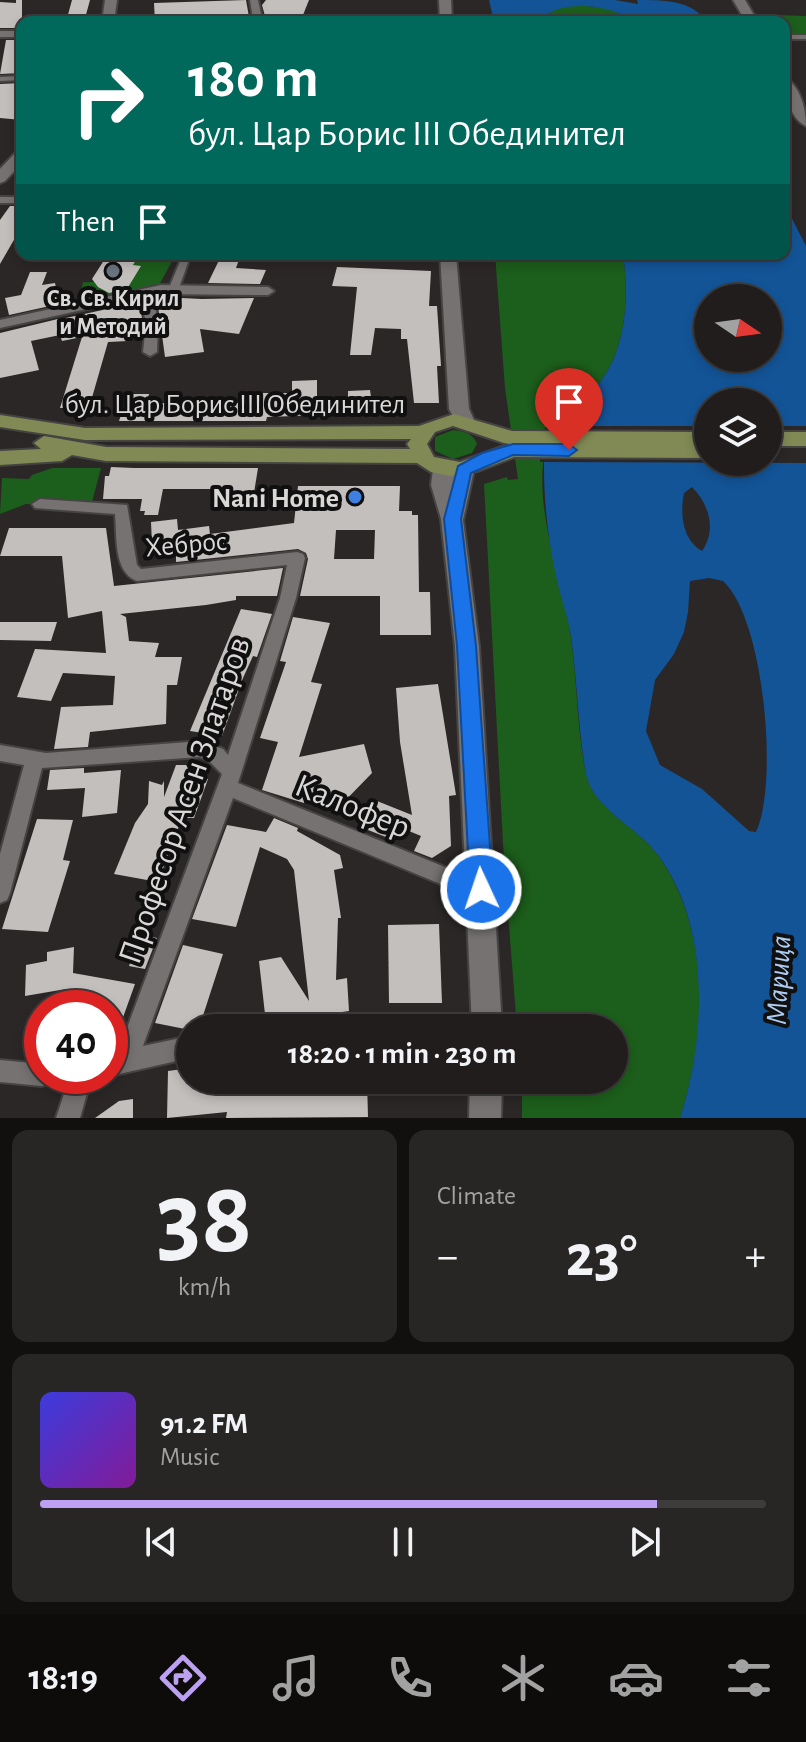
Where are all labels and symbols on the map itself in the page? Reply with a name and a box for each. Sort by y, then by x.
marker: Св. Св. Кирил и Методий [104,262,122,280]
north arrow [694,284,782,372]
place label: Св. Св. Кирил и Методий [47,287,179,339]
pin [535,368,603,450]
street label: бул. Цар Борис III Обединител [65,391,405,419]
place label: Nani Home [212,485,339,513]
marker: Nani Home [346,488,364,506]
street label: Хеброс [144,527,228,563]
street label: Професор Асен Златаров [113,633,257,969]
street label: Калофер [290,768,415,845]
position arrow [439,847,523,931]
water label: Марица [762,935,796,1026]
speed limit sign: 40 [24,990,128,1094]

